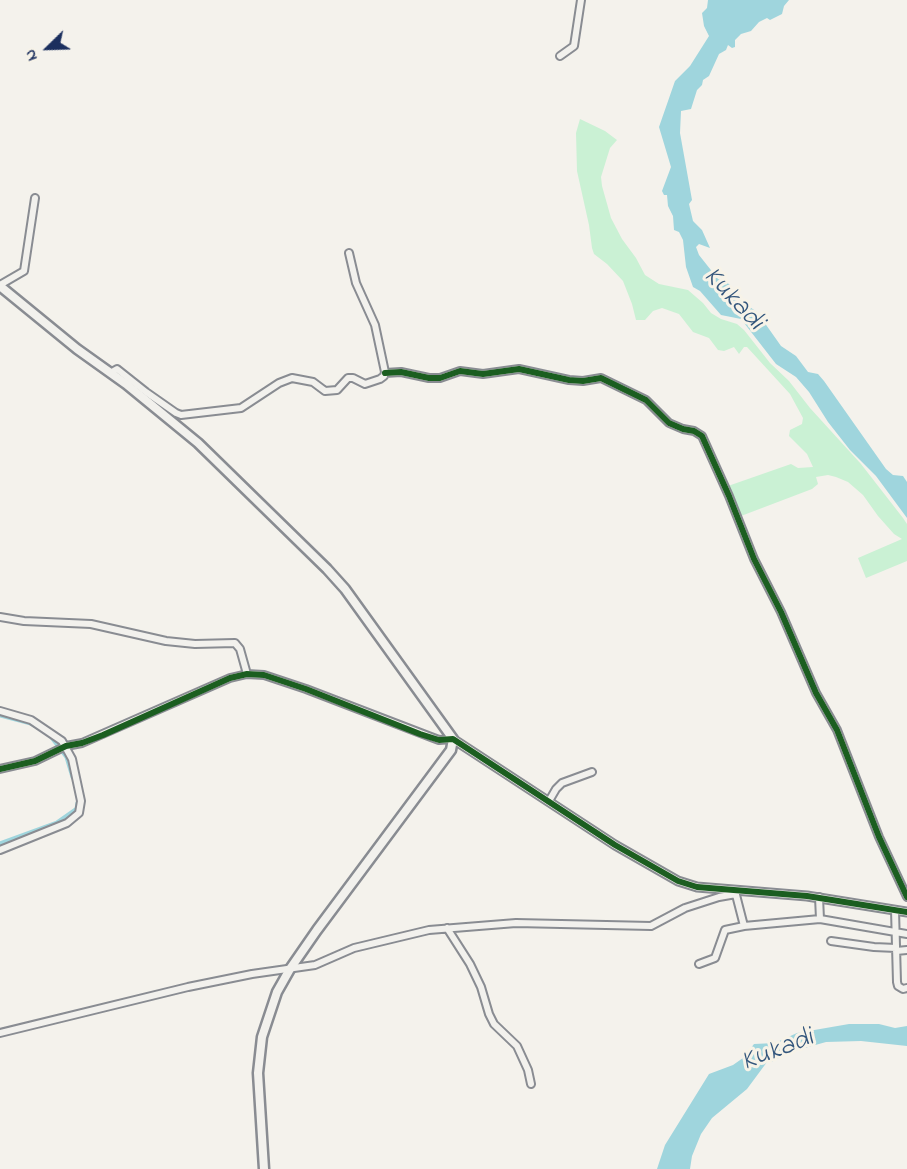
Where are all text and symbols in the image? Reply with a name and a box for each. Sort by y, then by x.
north arrow [18,18,78,78]
text: N [18,45,45,65]
water label: Kukadi [695,262,769,338]
water label: Kukadi [737,1023,819,1081]

